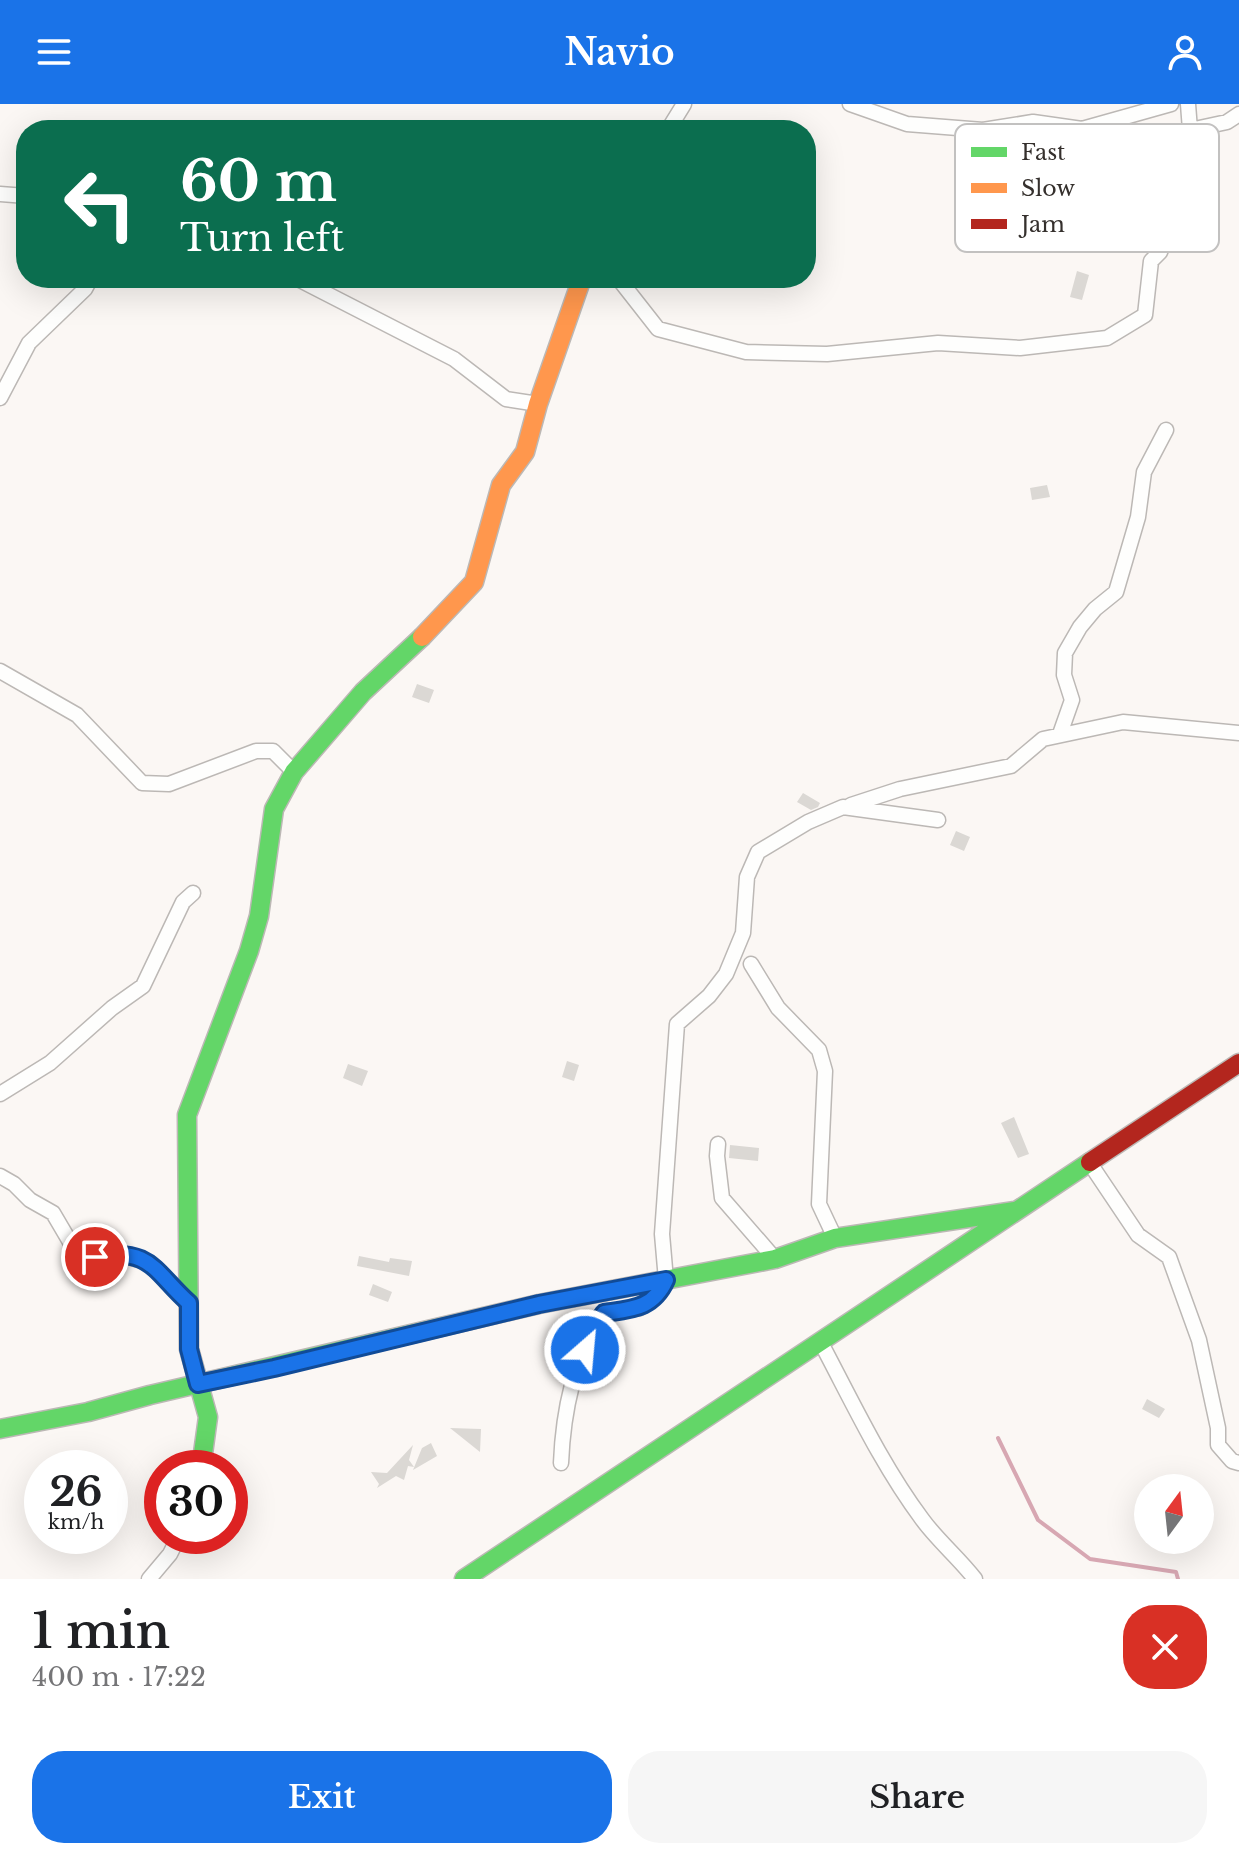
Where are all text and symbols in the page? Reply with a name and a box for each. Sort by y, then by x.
icon: menu [32,30,76,74]
text: Navio [564,30,675,75]
icon: person [1163,30,1207,74]
legend [955,124,1219,252]
text: Fast [1021,139,1066,166]
text: 60 m [180,147,337,216]
icon: left [48,152,152,256]
text: Slow [1021,175,1075,202]
text: Jam [1018,211,1065,238]
text: Turn left [180,216,344,261]
pin [61,1223,129,1291]
icon: arrive [73,1235,117,1279]
position arrow [543,1308,627,1392]
speed limit sign: 30 [144,1450,248,1554]
text: 26 [50,1467,103,1517]
north arrow [1134,1474,1214,1554]
map controls [1134,1474,1214,1554]
text: km/h [48,1510,104,1534]
text: 1 min [32,1601,170,1661]
button: close [1123,1605,1207,1689]
text: 400 m · 17:22 [32,1661,206,1693]
button: Exit [32,1751,612,1843]
button: Share [628,1751,1207,1843]

